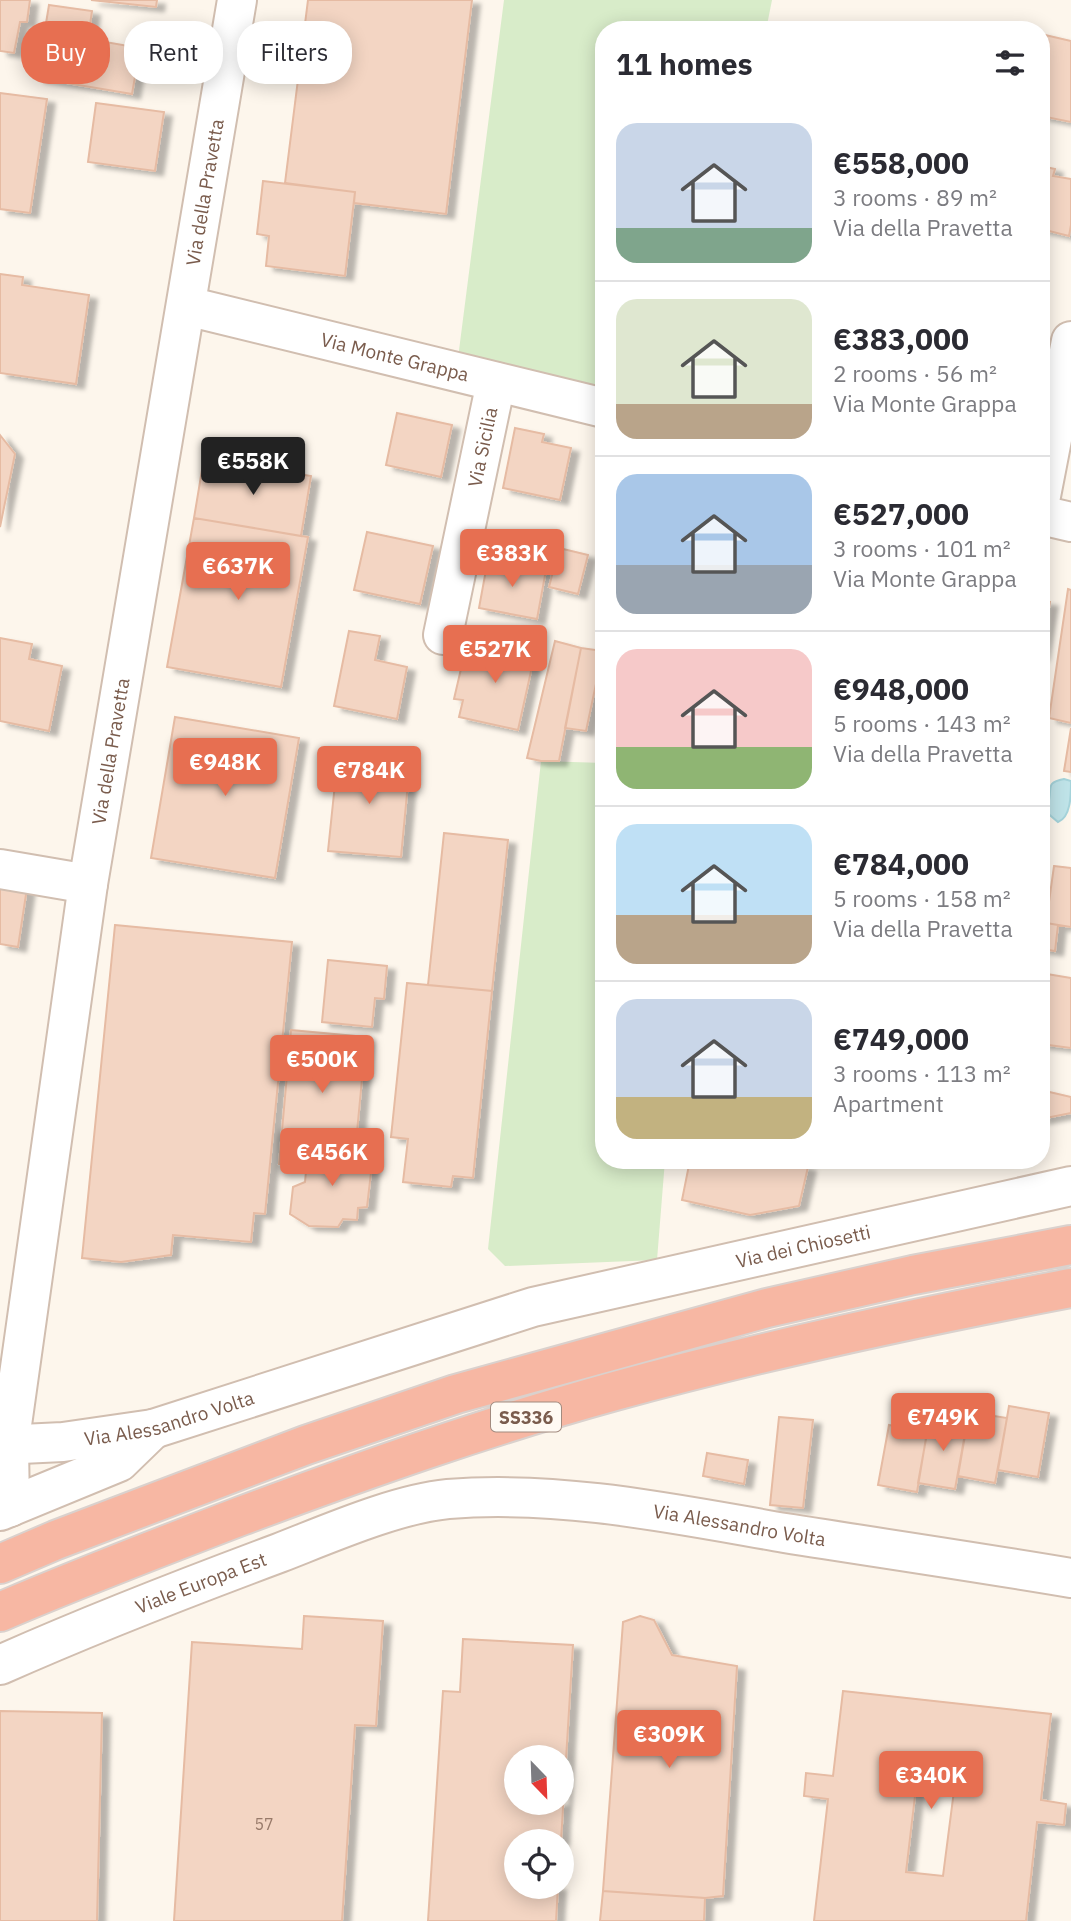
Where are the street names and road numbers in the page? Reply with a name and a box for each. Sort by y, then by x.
street label: Via della Pravetta [180,117,229,268]
street label: Via Monte Grappa [318,327,471,387]
street label: Via Sicilia [462,405,502,489]
street label: Via della Pravetta [86,676,135,827]
street label: Via dei Chiosetti [734,1219,873,1273]
street label: Via Alessandro Volta [83,1385,257,1451]
road number: SS336 [491,1402,561,1432]
street label: Via Alessandro Volta [651,1499,827,1551]
street label: Viale Europa Est [132,1547,270,1619]

